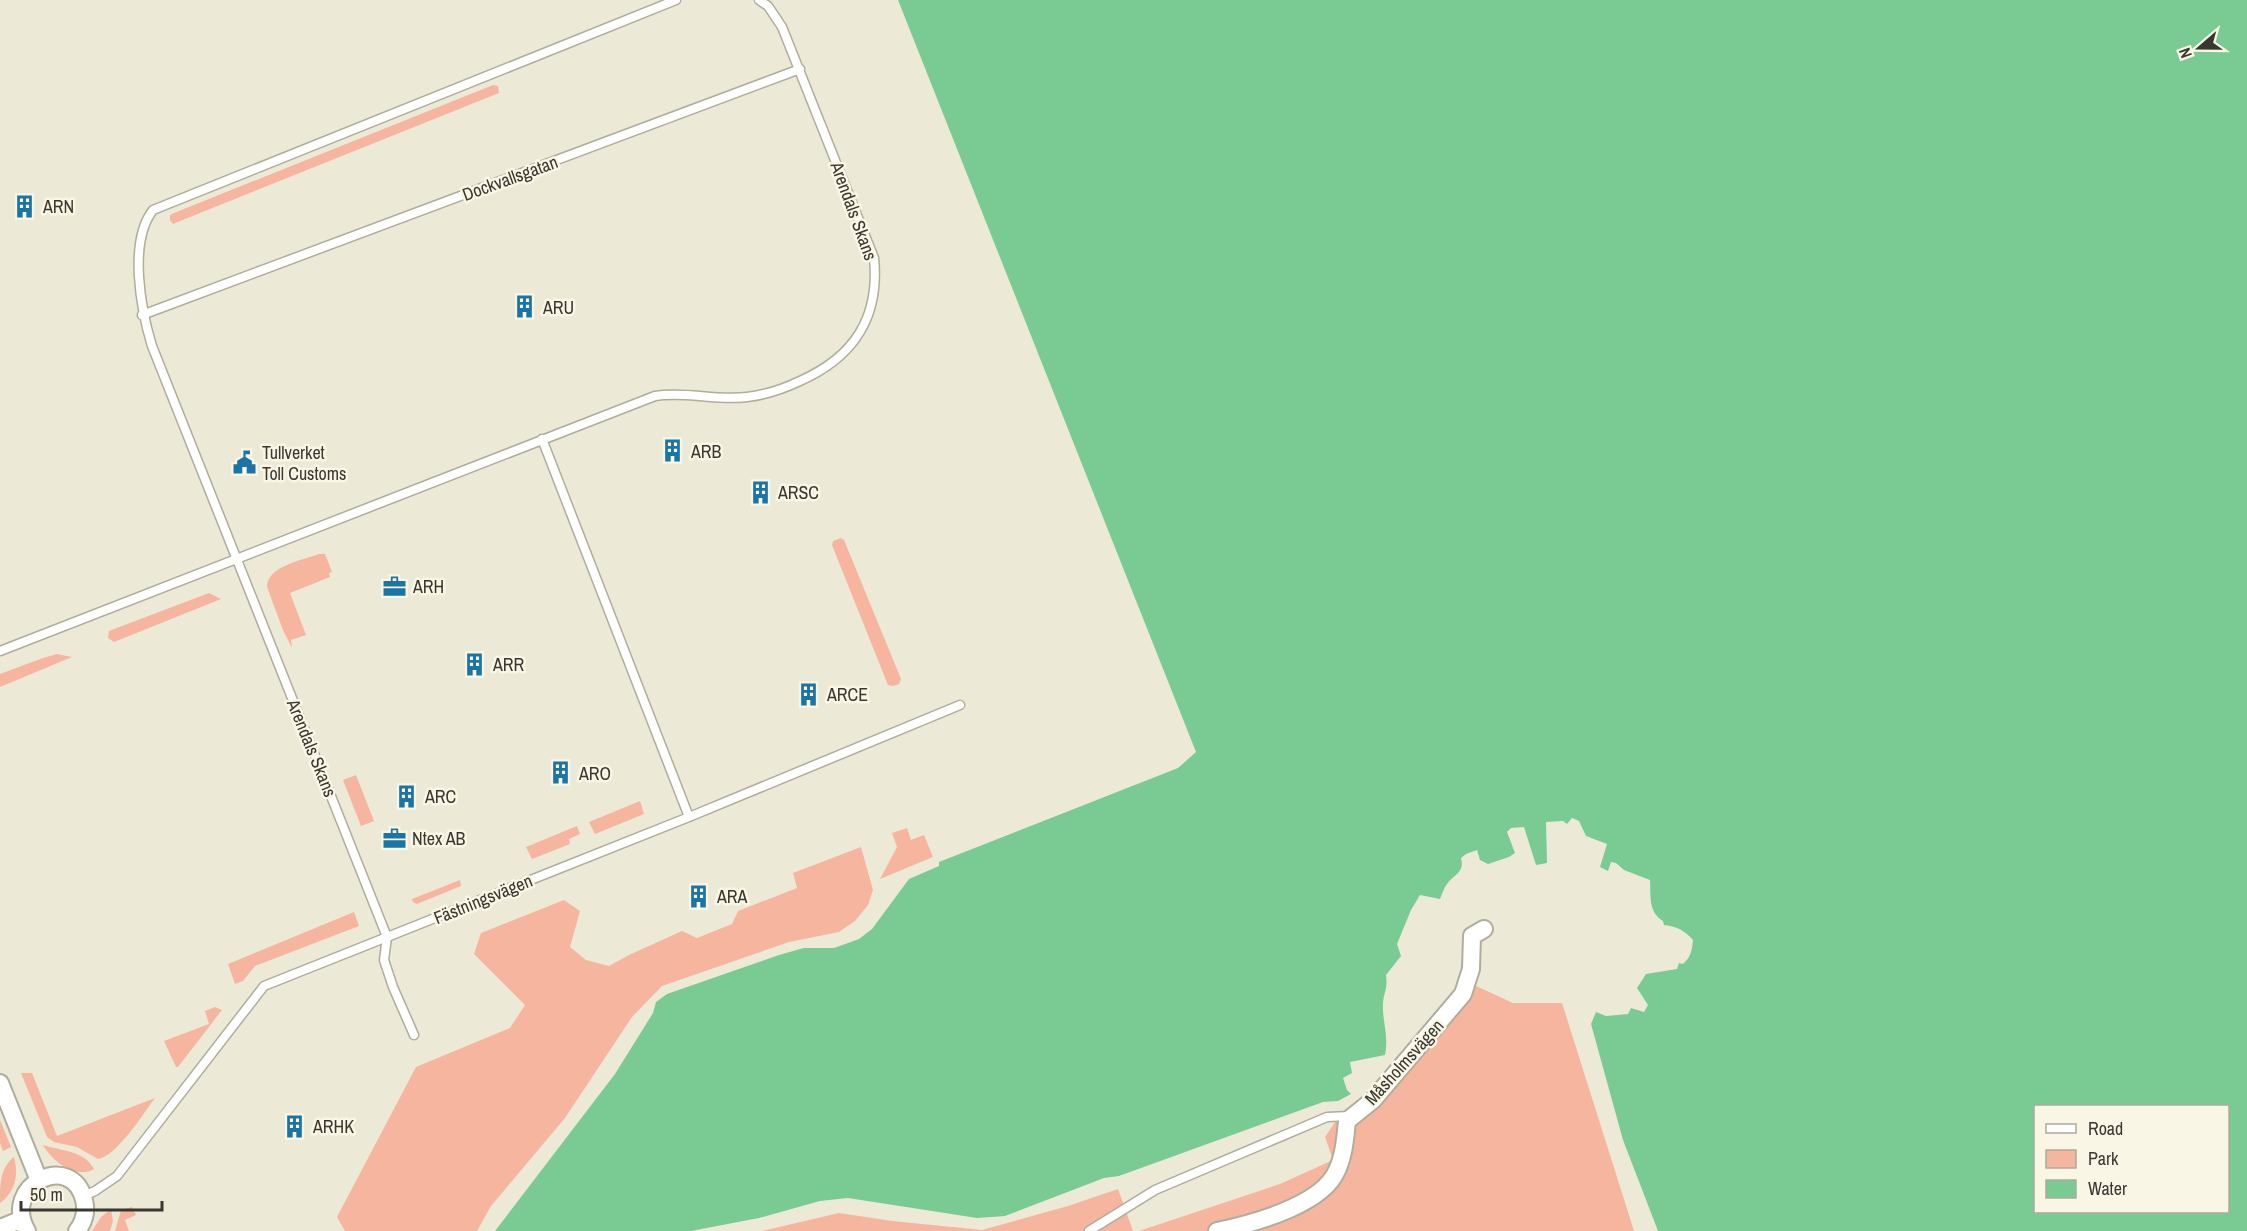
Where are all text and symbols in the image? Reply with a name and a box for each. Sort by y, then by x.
north arrow [2169,18,2229,78]
text: N [2173,45,2197,61]
street label: Dockvallsgatan [459,149,561,207]
street label: Arendals Skans [824,157,883,264]
building icon: ARN [12,193,38,219]
place label: ARN [42,194,74,219]
building icon: ARU [512,294,538,320]
place label: ARU [542,295,574,320]
building icon: ARB [660,438,686,464]
place label: ARB [690,439,722,464]
place label: Tullverket Toll Customs [262,440,346,486]
public building icon: Tullverket Toll Customs [231,449,257,475]
building icon: ARSC [747,479,773,505]
place label: ARSC [777,480,819,505]
office icon: ARH [382,573,408,599]
place label: ARH [412,574,444,599]
building icon: ARR [462,651,488,677]
place label: ARR [492,652,525,677]
building icon: ARCE [796,681,822,707]
place label: ARCE [826,682,868,707]
street label: Arendals Skans [281,694,343,801]
building icon: ARO [548,760,574,786]
place label: ARO [578,761,611,786]
building icon: ARC [394,783,420,809]
place label: ARC [424,784,456,809]
office icon: Ntex AB [381,825,407,851]
place label: Ntex AB [412,826,465,851]
street label: Fästningsvägen [430,868,536,930]
building icon: ARA [686,883,712,909]
place label: ARA [716,884,748,909]
street label: Måsholmsvägen [1359,1014,1449,1110]
legend [2034,1105,2229,1213]
building icon: ARHK [282,1113,308,1139]
place label: ARHK [312,1114,354,1139]
text: Road [2088,1116,2123,1141]
text: Park [2088,1146,2119,1171]
scale bar [21,1174,162,1212]
text: Water [2088,1176,2127,1201]
text: 50 m [30,1182,63,1207]

